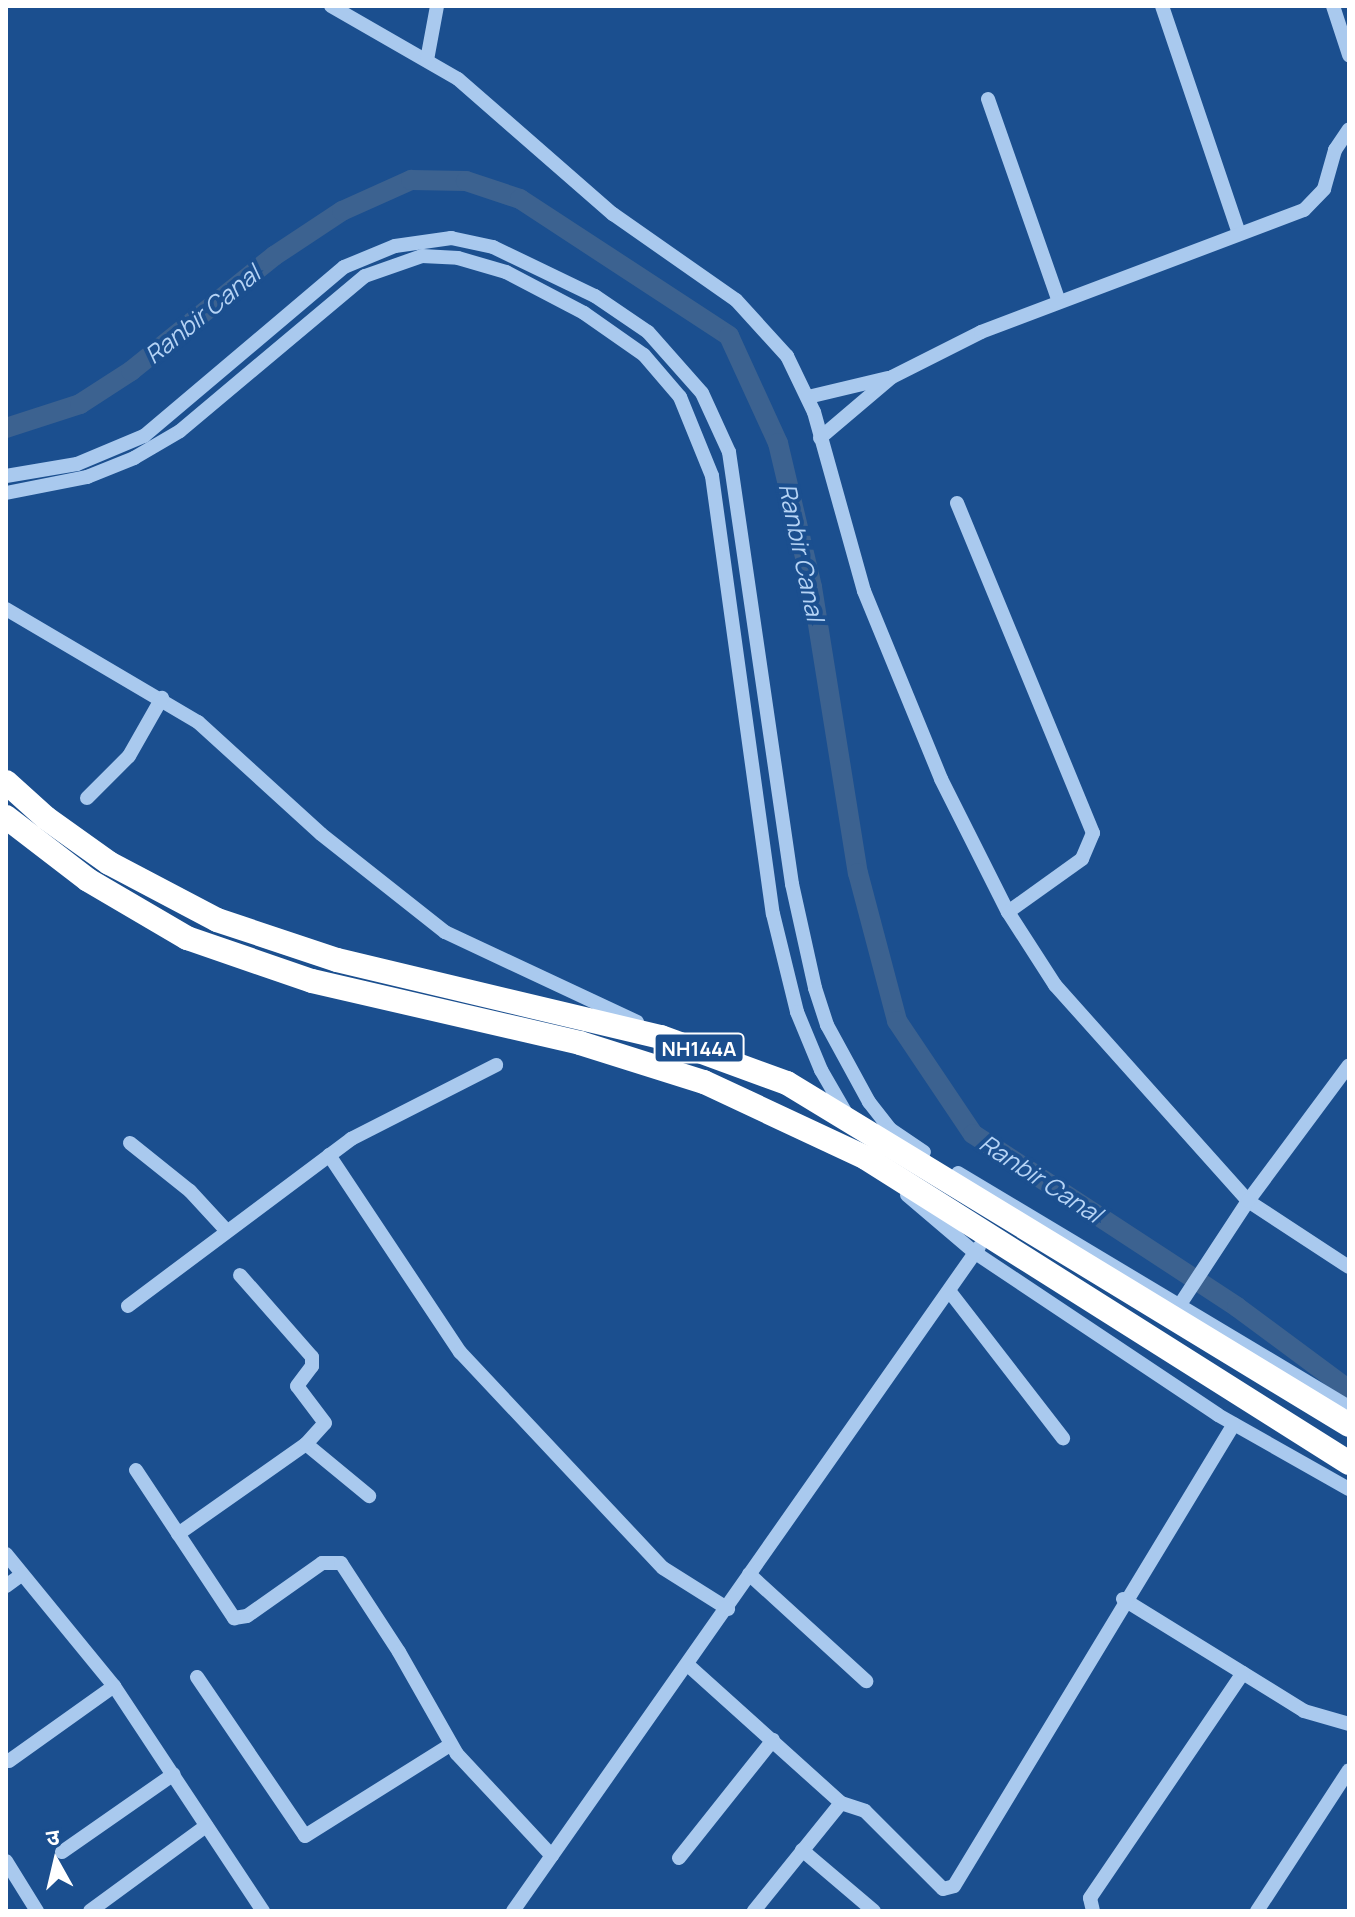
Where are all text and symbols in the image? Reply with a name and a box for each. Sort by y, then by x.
water label: Ranbir Canal [139,259,265,369]
water label: Ranbir Canal [773,481,831,623]
road number: NH144A [653,1032,745,1064]
water label: Ranbir Canal [975,1128,1107,1228]
north arrow [16,1821,96,1901]
text: उ [44,1821,61,1853]

